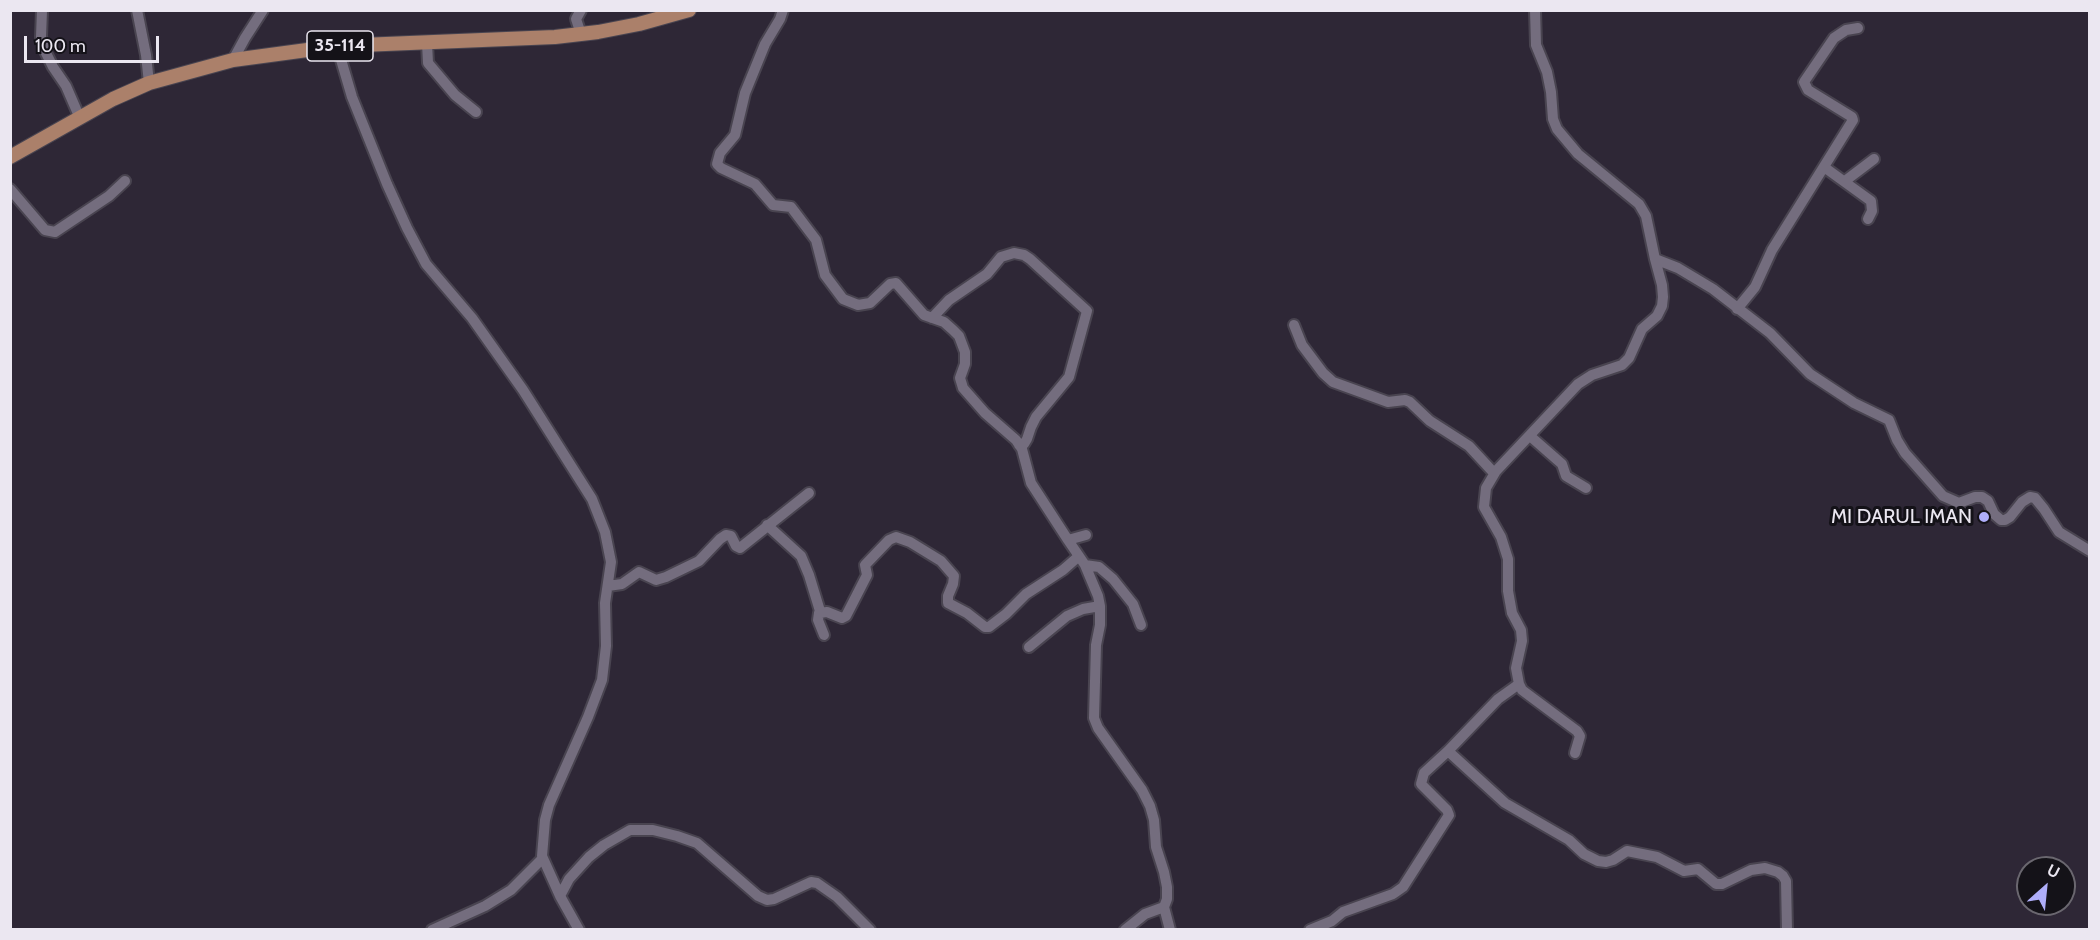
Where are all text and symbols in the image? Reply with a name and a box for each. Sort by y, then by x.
scale bar [27,24,162,62]
road number: 35-114 [307,31,373,61]
text: 100 m [35,35,86,57]
place label: MI DARUL IMAN [1831,505,1972,529]
marker: MI DARUL IMAN [1977,510,1991,524]
north arrow [2016,856,2076,916]
text: U [2044,860,2063,882]

